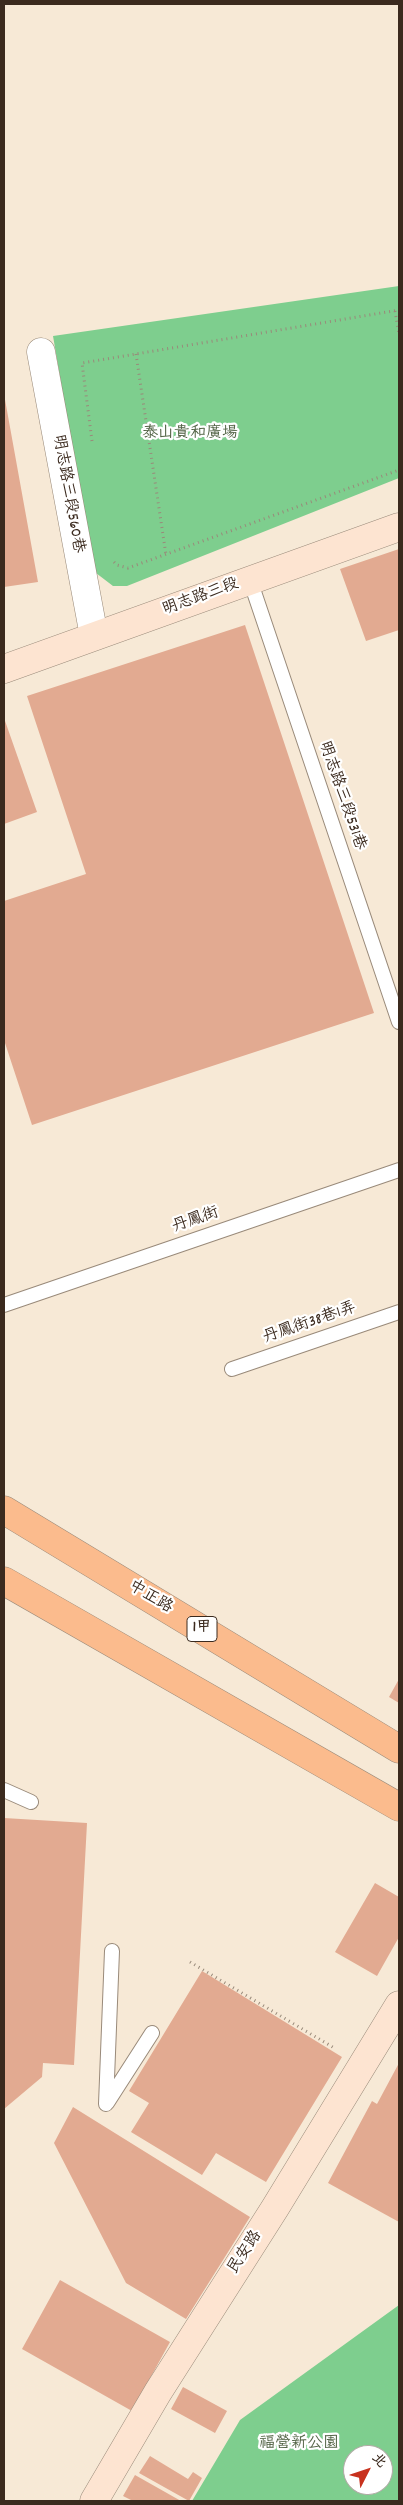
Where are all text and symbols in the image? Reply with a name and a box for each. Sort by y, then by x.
park label: 泰山貴和廣場 [142,425,238,445]
street label: 明志路三段560巷 [47,433,87,555]
street label: 明志路三段 [160,575,242,621]
street label: 明志路三段531巷 [313,739,369,853]
street label: 丹鳳街 [170,1204,222,1238]
street label: 丹鳳街38巷1弄 [261,1299,359,1349]
street label: 中正路 [124,1577,176,1619]
road number: 1甲 [187,1616,217,1642]
street label: 民安路 [225,2228,267,2278]
park label: 福營新公園 [259,2435,339,2455]
north arrow [343,2445,393,2495]
text: 北 [366,2449,391,2473]

